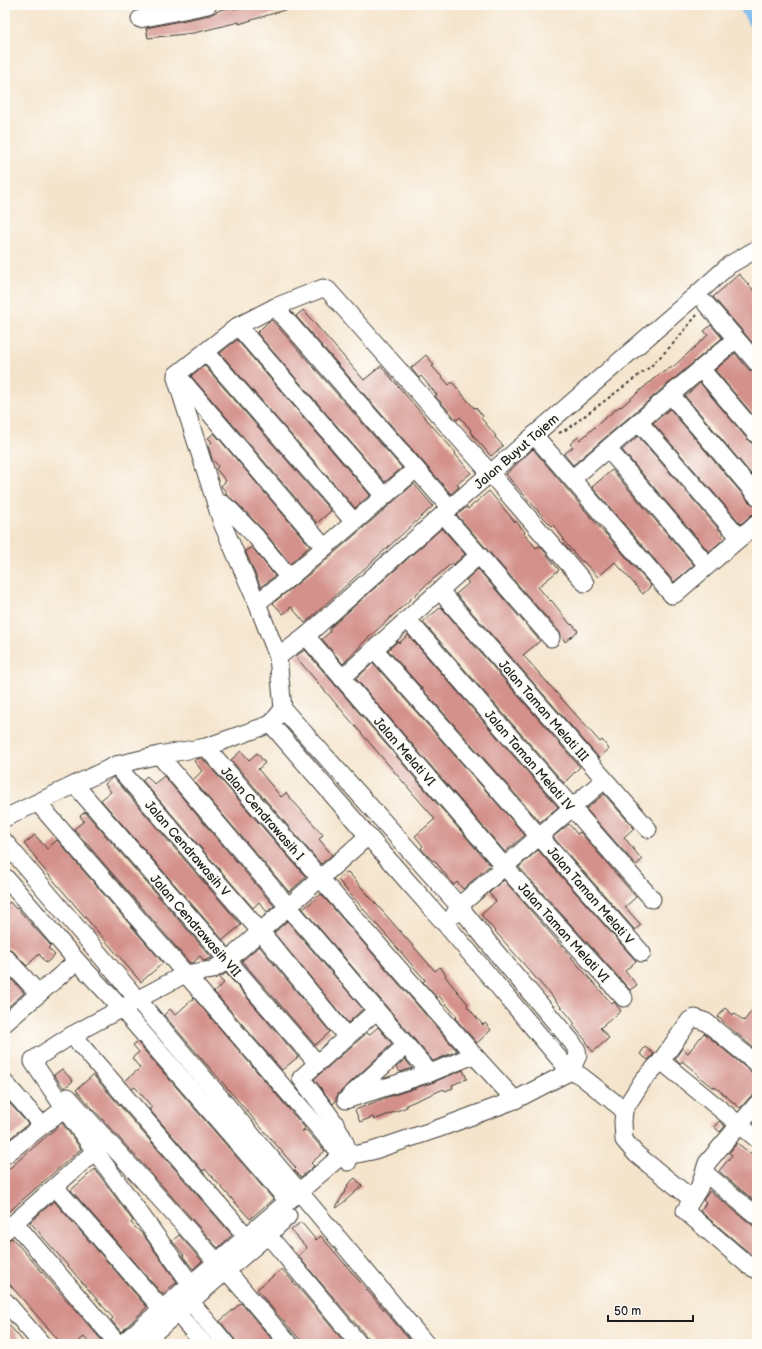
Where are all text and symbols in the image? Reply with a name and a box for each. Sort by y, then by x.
street label: Jalan Buyut Tajem [471,411,562,493]
street label: Jalan Taman Melati III [495,657,592,765]
street label: Jalan Taman Melati IV [481,707,578,815]
street label: Jalan Melati VI [370,714,439,789]
street label: Jalan Cendrawasih I [217,764,307,864]
street label: Jalan Cendrawasih V [141,797,233,900]
street label: Jalan Taman Melati V [543,843,637,948]
street label: Jalan Cendrawasih VII [146,871,244,980]
street label: Jalan Taman Melati VI [514,880,612,986]
scale bar [608,1297,693,1323]
text: 50 m [614,1304,641,1319]

